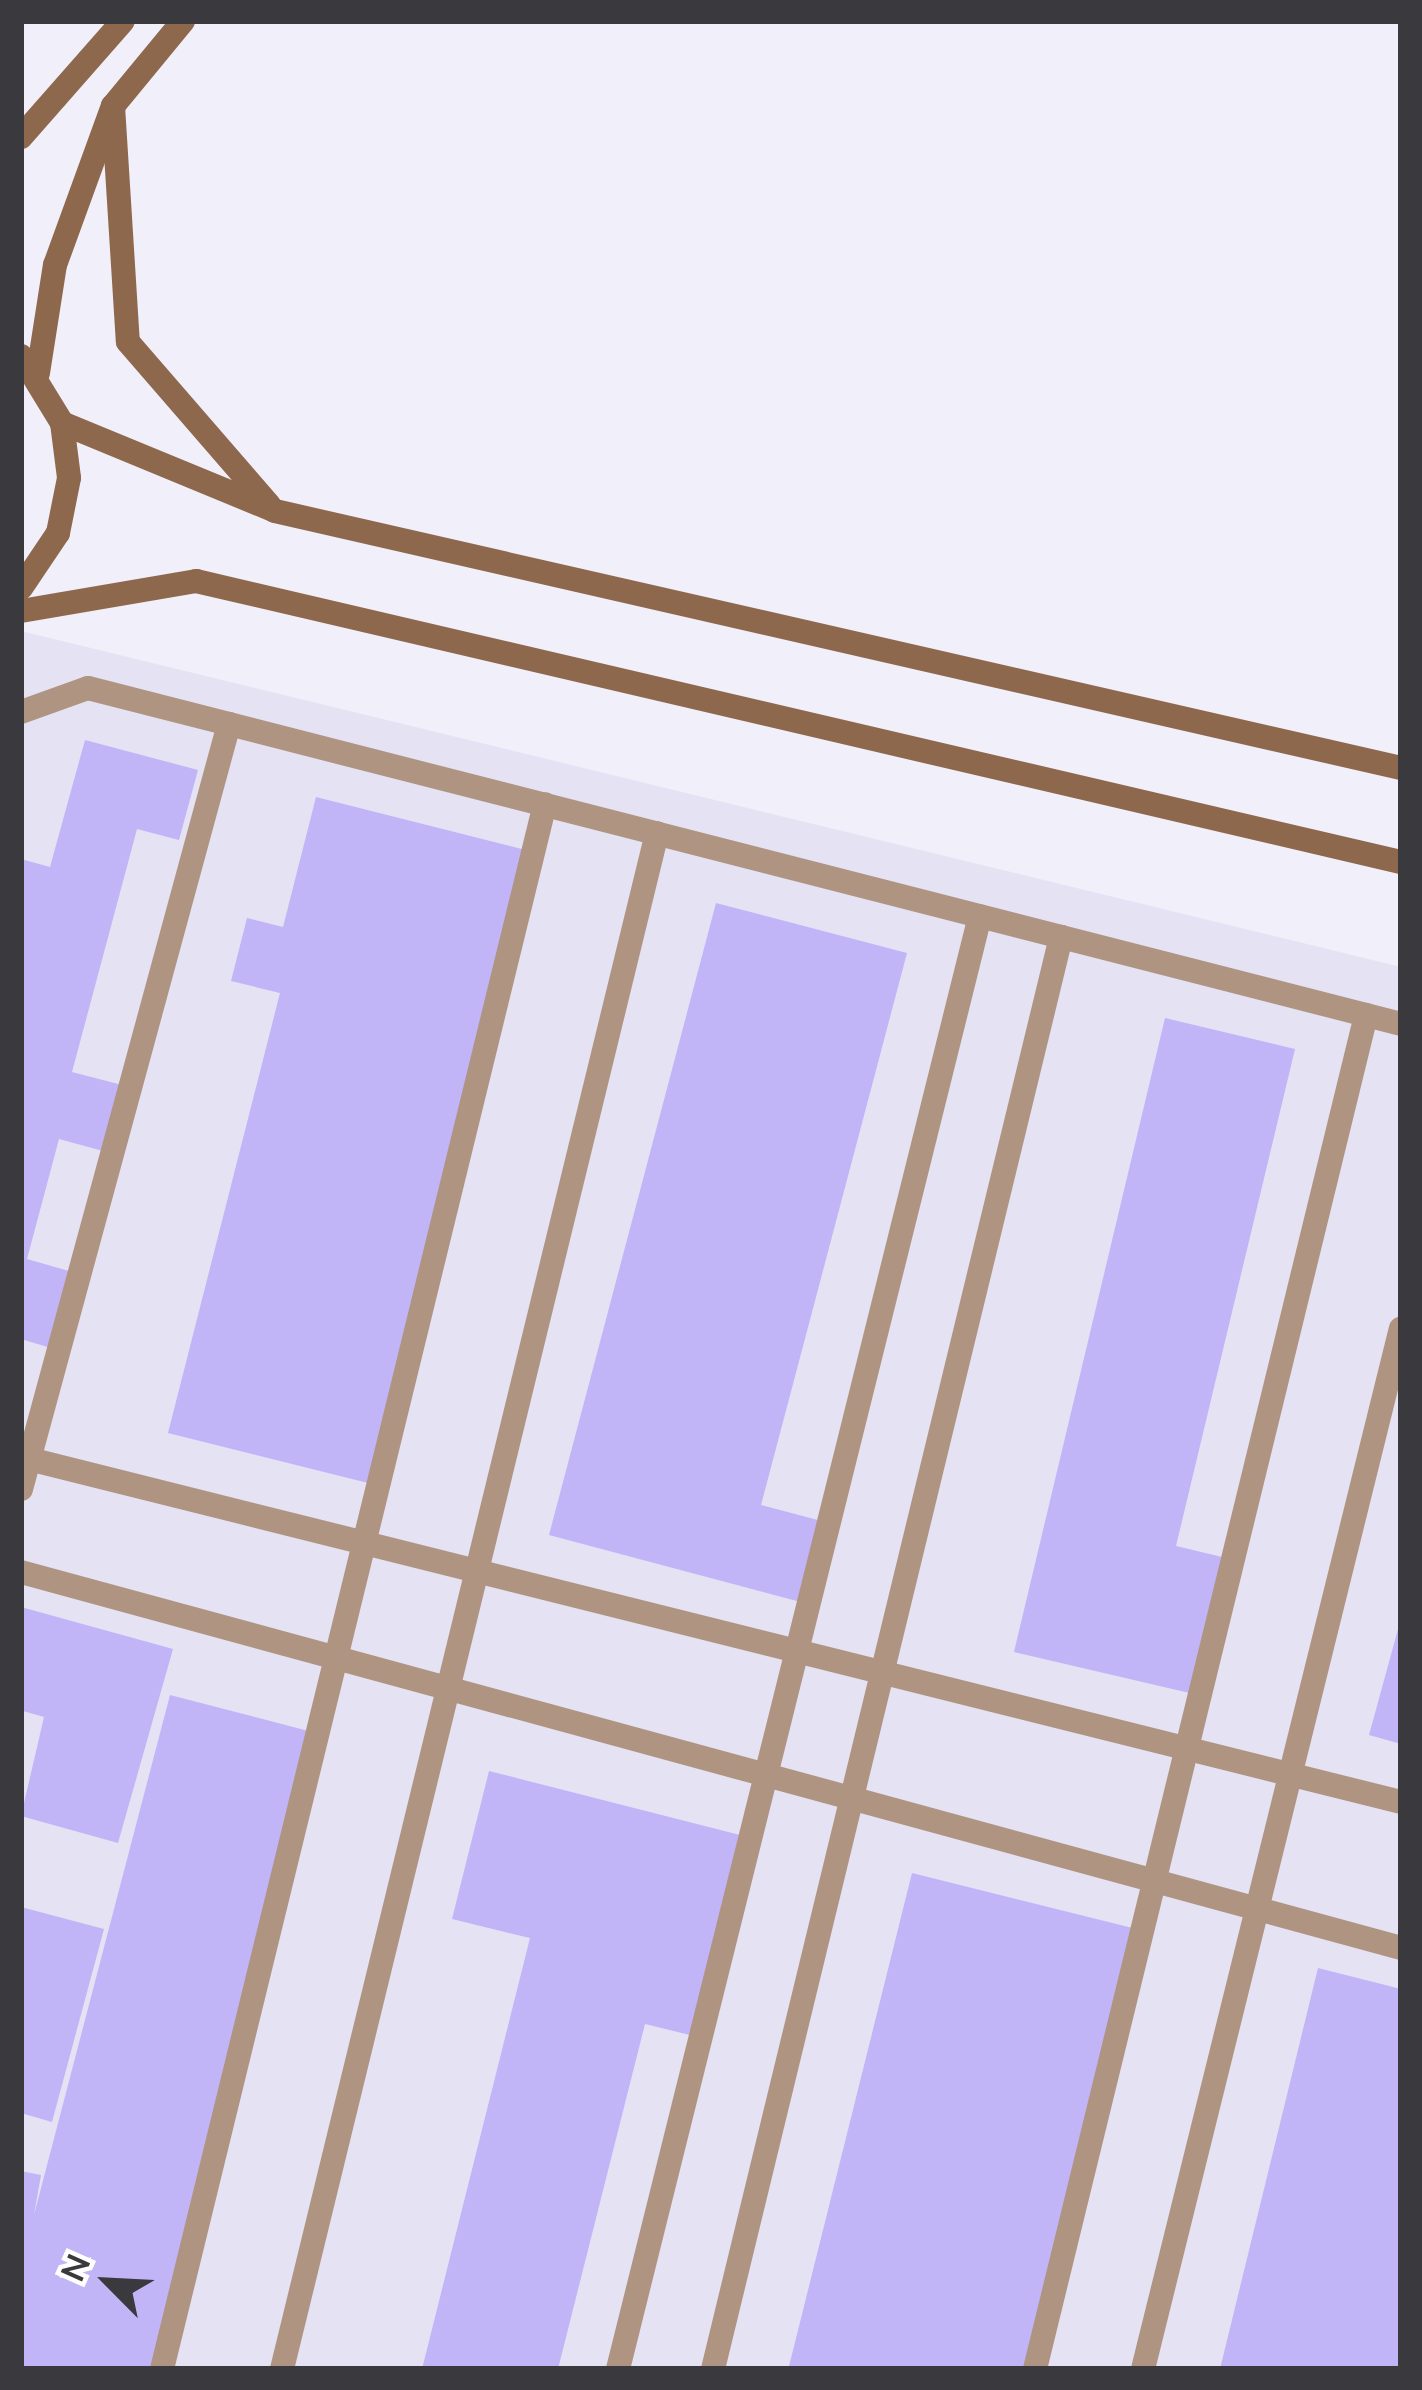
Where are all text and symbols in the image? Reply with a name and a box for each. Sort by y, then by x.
north arrow [48,2222,168,2342]
text: N [51,2247,98,2287]

